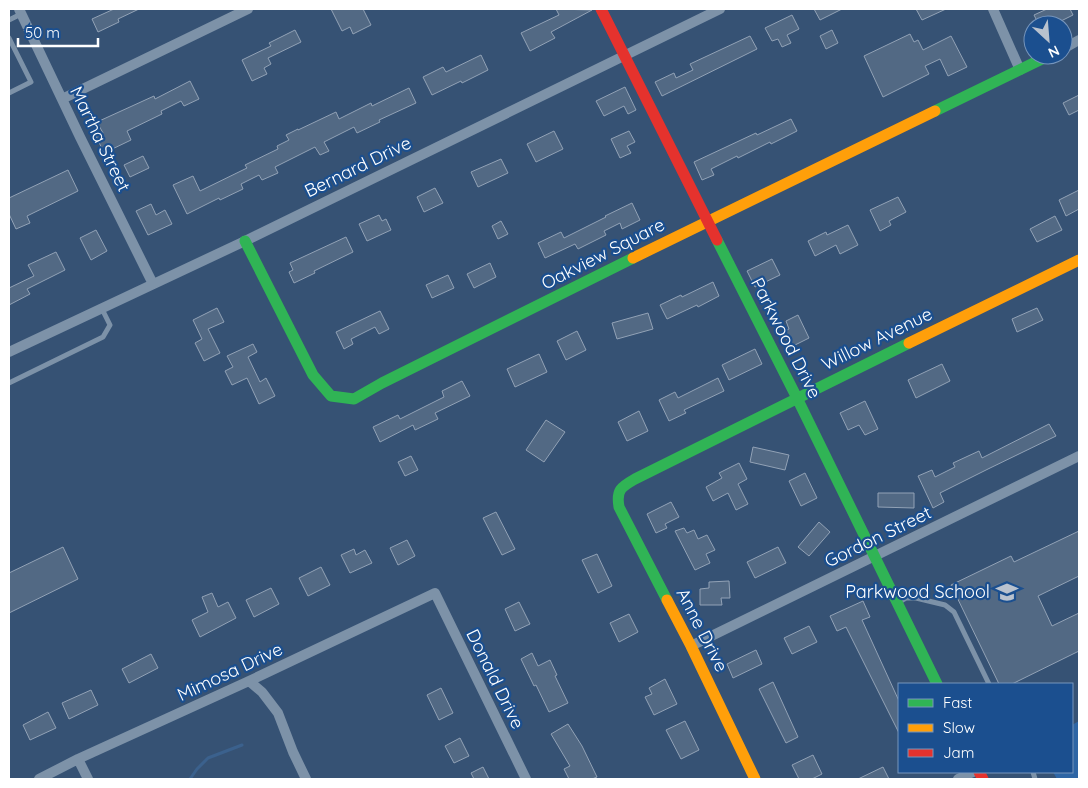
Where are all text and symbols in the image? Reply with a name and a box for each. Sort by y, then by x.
scale bar [18,15,98,47]
north arrow [1023,15,1073,65]
text: 50 m [25,23,60,42]
text: N [1045,41,1062,62]
street label: Martha Street [65,82,136,195]
street label: Bernard Drive [301,131,415,202]
street label: Oakview Square [537,213,668,294]
street label: Parkwood Drive [746,274,827,402]
street label: Willow Avenue [818,302,936,375]
street label: Gordon Street [821,501,935,572]
school or university icon: Parkwood School [994,579,1020,605]
place label: Parkwood School [845,580,990,603]
street label: Anne Drive [672,584,733,675]
street label: Donald Drive [461,625,530,733]
street label: Mimosa Drive [173,637,286,706]
legend [898,683,1073,773]
text: Fast [943,693,972,712]
text: Slow [943,718,975,737]
text: Jam [943,743,974,762]

